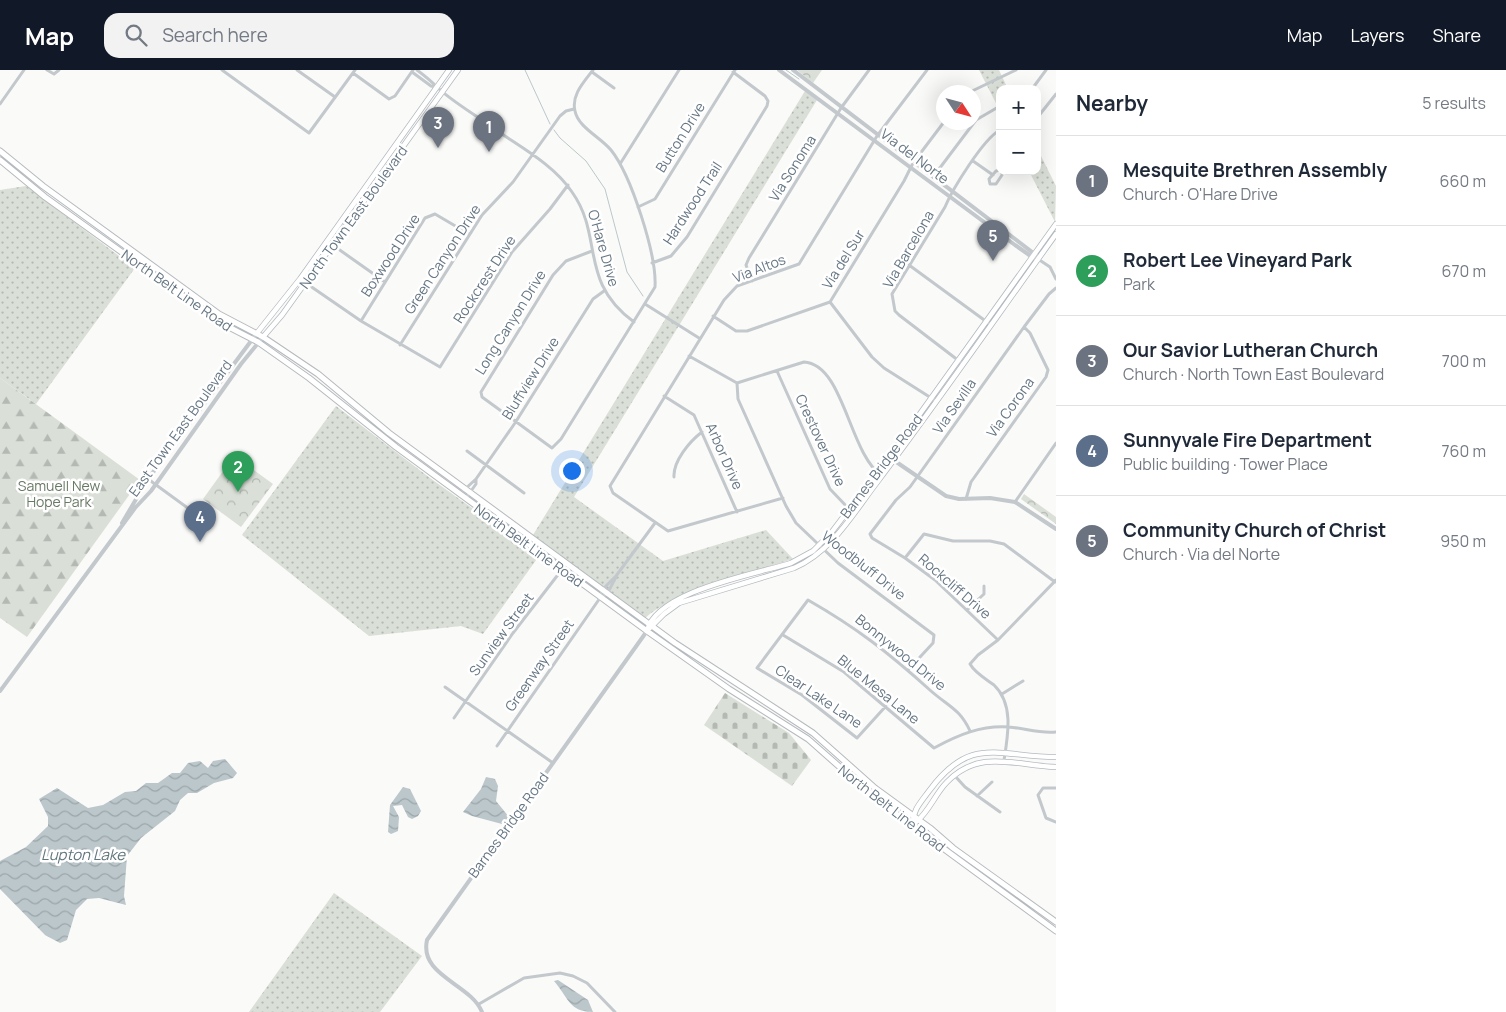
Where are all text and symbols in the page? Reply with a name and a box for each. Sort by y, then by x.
search box [104,13,454,58]
text: Map [25,19,74,52]
icon: search [122,21,150,49]
text: Search here [162,22,268,48]
text: Map [1287,23,1322,47]
text: Layers [1350,23,1404,47]
text: Share [1432,23,1481,47]
north arrow [936,85,981,130]
map controls [996,85,1041,175]
button: + [996,85,1041,130]
text: Nearby [1076,89,1148,117]
text: 5 results [1422,92,1486,114]
street label: Button Drive [651,98,709,176]
pin: 3 [422,107,454,148]
pin: 1 [473,111,505,152]
street label: Via del Norte [877,124,953,188]
button: − [996,130,1041,175]
street label: Via Sonoma [764,131,820,205]
street label: North Town East Boulevard [295,142,411,292]
text: Mesquite Brethren Assembly [1123,157,1387,183]
street label: Hardwood Trail [658,158,726,248]
text: 1 [1088,170,1096,192]
text: 660 m [1440,170,1486,192]
text: Church · O'Hare Drive [1123,183,1278,205]
street label: Green Canyon Drive [399,201,485,317]
street label: O'Hare Drive [584,207,624,289]
street label: Via Barcelona [878,207,938,291]
street label: Boxwood Drive [356,210,424,300]
pin: 5 [977,220,1009,261]
street label: Via del Sur [817,226,869,292]
street label: Rockcrest Drive [449,231,519,327]
street label: North Belt Line Road [118,245,236,335]
text: Robert Lee Vineyard Park [1123,247,1352,273]
street label: Via Altos [730,249,788,287]
text: 2 [1087,260,1097,282]
text: 670 m [1442,260,1486,282]
street label: Long Canyon Drive [470,266,550,378]
text: Park [1123,273,1155,295]
street label: Bluffview Drive [497,333,563,423]
text: Our Savior Lutheran Church [1123,337,1378,363]
text: 3 [1087,350,1097,372]
text: 700 m [1442,350,1486,372]
street label: East Town East Boulevard [124,356,236,500]
text: Church · North Town East Boulevard [1123,363,1384,385]
street label: Via Corona [982,373,1038,441]
street label: Via Sevilla [928,375,980,437]
street label: Crestover Drive [791,391,851,489]
street label: Barnes Bridge Road [836,410,926,522]
street label: Arbor Drive [702,420,748,492]
text: Sunnyvale Fire Department [1123,427,1372,453]
text: 4 [1087,440,1097,462]
text: 760 m [1442,440,1486,462]
pin: 2 [222,451,254,492]
text: Public building · Tower Place [1123,453,1328,475]
your location [559,458,585,484]
park label: Samuell New Hope Park [18,476,100,511]
street label: North Belt Line Road [470,499,588,591]
pin: 4 [184,501,216,542]
text: Community Church of Christ [1123,517,1386,543]
street label: Woodbluff Drive [818,526,910,604]
text: 5 [1087,530,1097,552]
text: 950 m [1440,530,1486,552]
text: Church · Via del Norte [1123,543,1280,565]
street label: Rockcliff Drive [915,549,995,623]
street label: Sunview Street [464,588,538,679]
street label: Bonnywood Drive [852,610,950,694]
street label: Greenway Street [500,615,578,715]
street label: Blue Mesa Lane [834,650,924,728]
street label: Clear Lake Lane [772,660,866,732]
street label: North Belt Line Road [835,760,949,856]
street label: Barnes Bridge Road [463,769,553,881]
water label: Lupton Lake [41,844,126,865]

